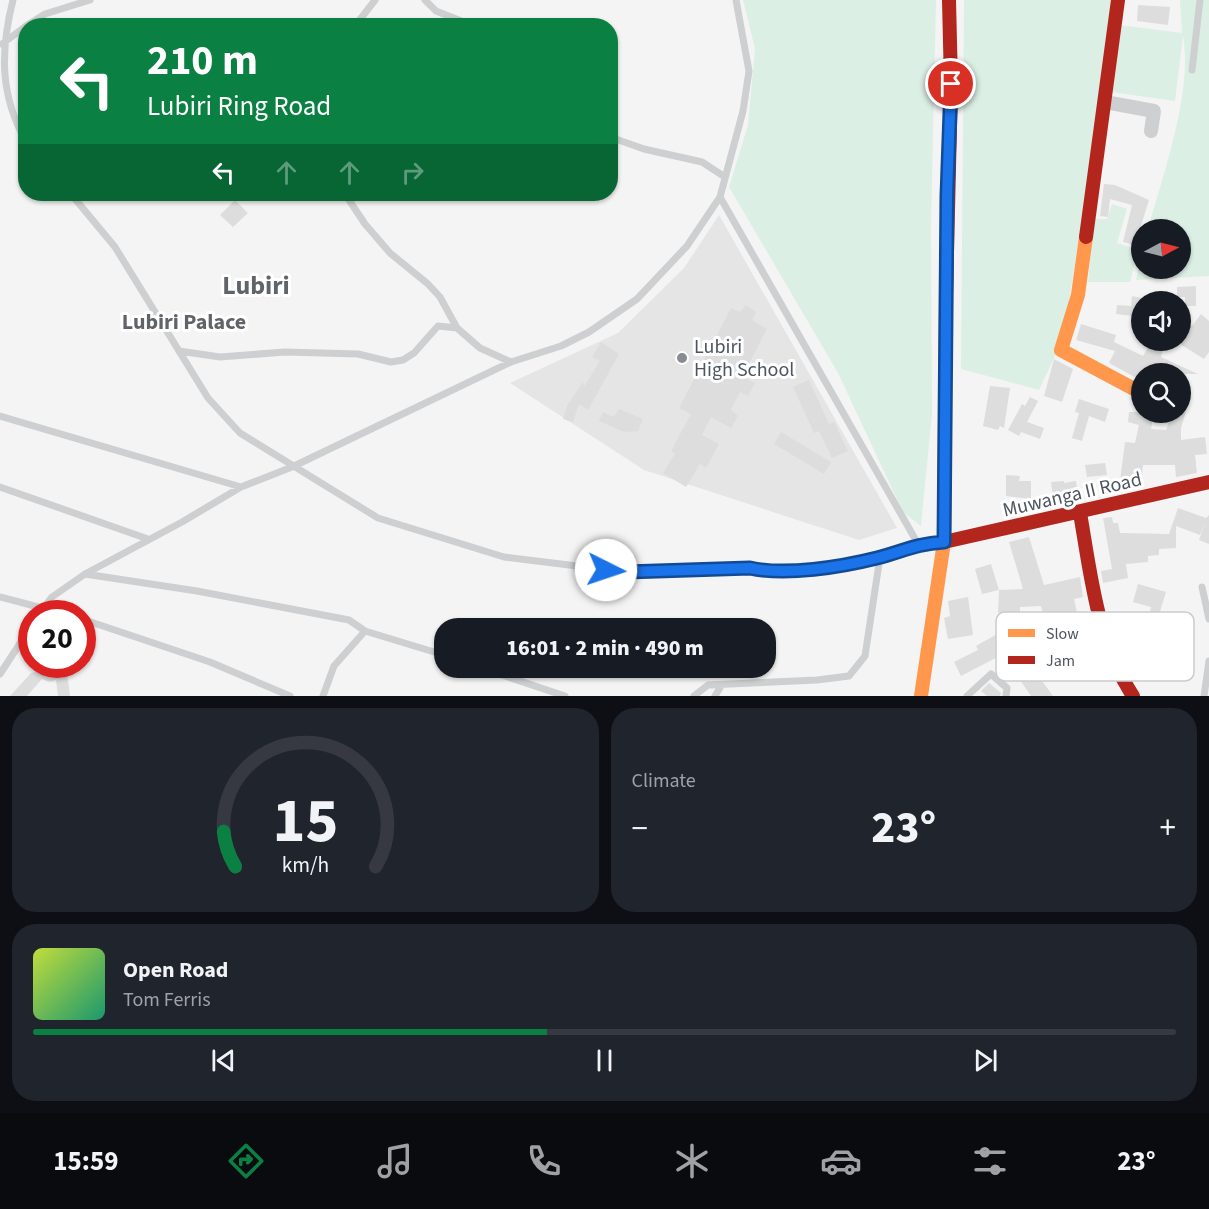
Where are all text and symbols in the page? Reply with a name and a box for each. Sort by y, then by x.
text: 210 m [147,31,258,91]
icon: left [48,42,126,120]
pin [925,58,976,109]
icon: arrive [934,67,967,100]
text: Lubiri Ring Road [147,87,331,126]
icon: left [207,156,240,189]
icon: ahead [270,156,303,189]
icon: ahead [333,156,366,189]
icon: right [396,156,429,189]
north arrow [1131,219,1191,279]
map controls [1131,219,1191,423]
district label: Lubiri [222,267,290,304]
button: sound [1131,291,1191,351]
district label: Lubiri Palace [122,306,246,338]
place label: Lubiri High School [694,333,794,384]
marker: Lubiri High School [675,351,689,365]
button: search [1131,363,1191,423]
street label: Muwanga II Road [1000,465,1145,525]
position arrow [574,538,638,602]
speed limit sign: 20 [18,600,96,678]
legend [996,612,1194,681]
text: Slow [1046,623,1079,645]
text: 16:01 · 2 min · 490 m [506,632,704,664]
text: Jam [1046,650,1075,672]
text: Climate [632,767,696,795]
text: 15 [272,777,338,866]
text: 23° [871,796,936,860]
text: − [632,805,648,852]
text: + [1160,805,1176,852]
text: km/h [281,850,329,881]
text: Open Road [123,954,228,986]
text: Tom Ferris [123,986,211,1014]
icon: previous [207,1044,240,1077]
icon: pause [588,1044,621,1077]
icon: next [969,1044,1002,1077]
icon: directions [225,1140,267,1182]
icon: music [374,1140,416,1182]
icon: phone [523,1140,565,1182]
icon: climate [671,1140,713,1182]
icon: car [820,1140,862,1182]
icon: filters [969,1140,1011,1182]
text: 15:59 [53,1142,118,1181]
text: 23° [1117,1142,1156,1181]

